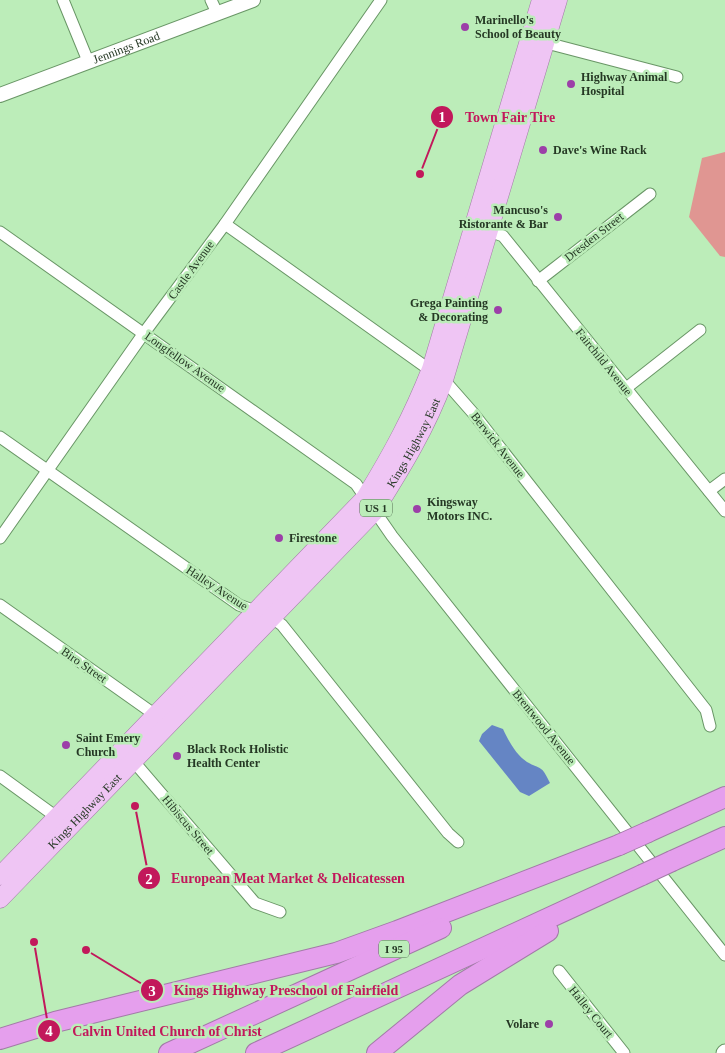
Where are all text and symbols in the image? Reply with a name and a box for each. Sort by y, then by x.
place label: Marinello's School of Beauty [475,13,561,41]
marker: Marinello's School of Beauty [459,21,471,33]
street label: Jennings Road [91,29,162,66]
place label: Highway Animal Hospital [581,70,668,98]
marker: Highway Animal Hospital [565,78,577,90]
callout: Town Fair Tire [429,102,565,131]
text: 1 [438,109,446,125]
text: Town Fair Tire [465,110,555,125]
place label: Dave's Wine Rack [553,143,647,157]
marker: Dave's Wine Rack [537,144,549,156]
place label: Mancuso's Ristorante & Bar [459,203,549,231]
street label: Dresden Street [562,209,627,264]
marker: Mancuso's Ristorante & Bar [552,211,564,223]
street label: Castle Avenue [165,238,217,302]
place label: Grega Painting & Decorating [410,296,488,324]
marker: Grega Painting & Decorating [492,304,504,316]
street label: Fairchild Avenue [573,326,635,398]
street label: Longfellow Avenue [142,329,228,395]
street label: Kings Highway East [384,395,443,490]
street label: Berwick Avenue [468,409,528,481]
place label: Kingsway Motors INC. [427,495,492,523]
road number: US 1 [360,499,392,516]
marker: Kingsway Motors INC. [411,503,423,515]
place label: Firestone [289,531,337,545]
marker: Firestone [273,532,285,544]
street label: Halley Avenue [184,563,250,613]
street label: Biro Street [59,644,110,686]
street label: Brentwood Avenue [510,687,578,767]
place label: Saint Emery Church [76,731,140,759]
marker: Saint Emery Church [60,739,72,751]
place label: Black Rock Holistic Health Center [187,742,289,770]
marker: Black Rock Holistic Health Center [171,750,183,762]
street label: Kings Highway East [45,770,125,852]
street label: Hibiscus Street [159,793,217,858]
callout: European Meat Market & Delicatessen [136,864,415,893]
text: 2 [145,871,153,887]
text: European Meat Market & Delicatessen [171,871,405,886]
road number: I 95 [379,941,409,958]
callout: Kings Highway Preschool of Fairfield [139,976,409,1005]
text: 3 [148,983,156,999]
text: Kings Highway Preschool of Fairfield [174,983,398,998]
street label: Halley Court [566,983,616,1041]
callout: Calvin United Church of Christ [37,1016,271,1045]
place label: Volare [506,1017,540,1031]
marker: Volare [543,1018,555,1030]
text: 4 [45,1023,53,1039]
text: Calvin United Church of Christ [72,1024,262,1039]

